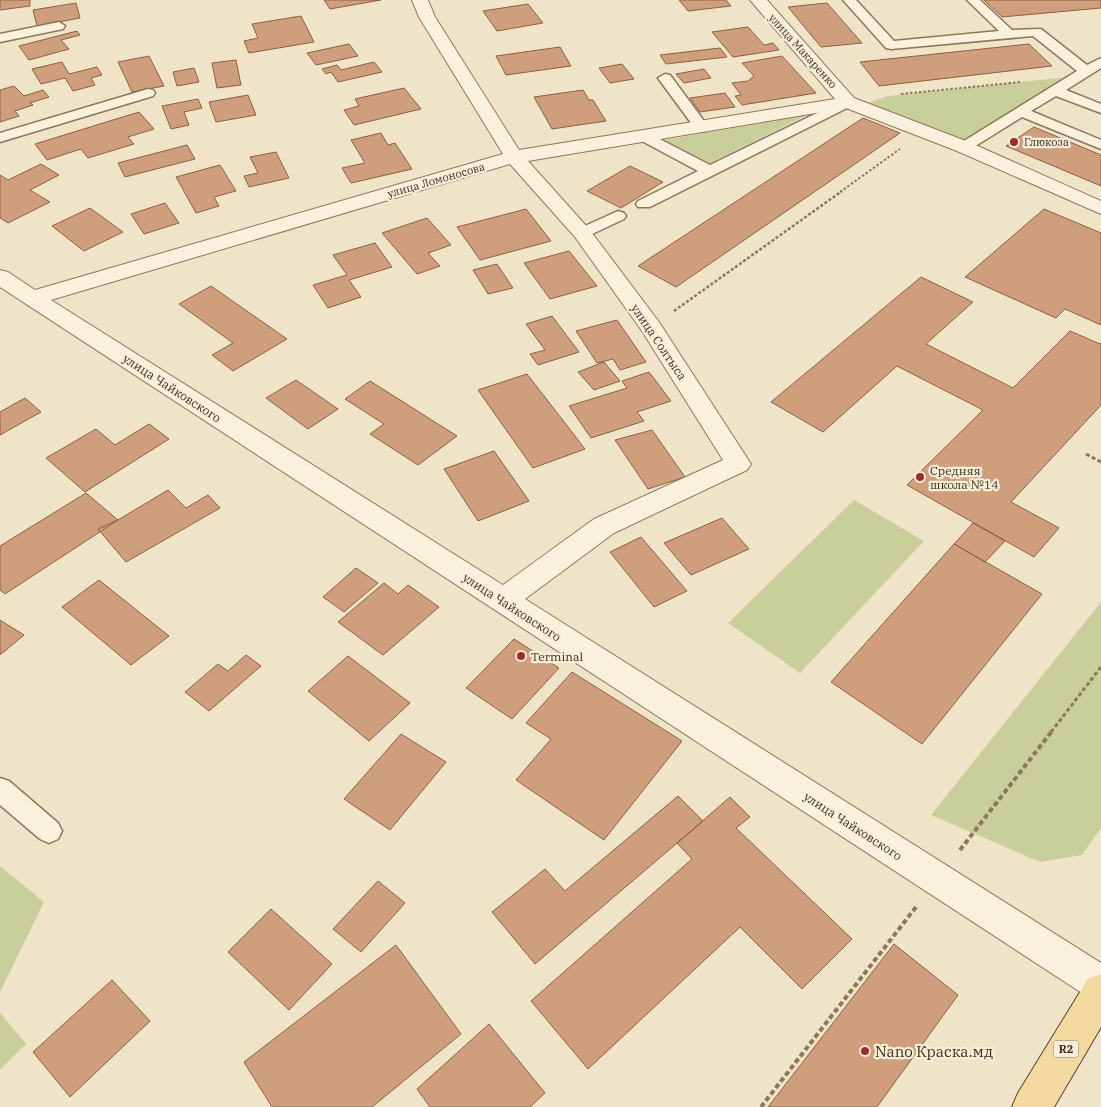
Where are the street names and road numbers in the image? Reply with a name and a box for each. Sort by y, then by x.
street label: улица Макаренко [766,11,840,91]
street label: улица Ломоносова [386,159,486,201]
street label: улица Солтыса [628,301,690,383]
street label: улица Чайковского [120,351,224,426]
street label: улица Чайковского [460,570,564,645]
street label: улица Чайковского [801,789,905,864]
road number: R2 [1054,1040,1078,1058]

